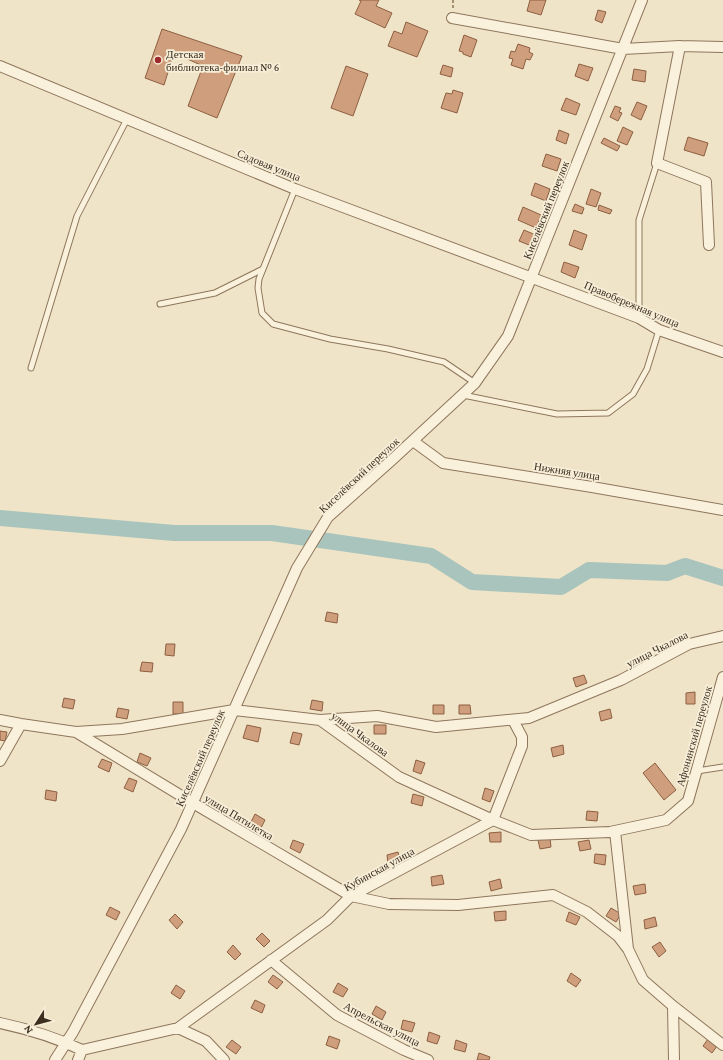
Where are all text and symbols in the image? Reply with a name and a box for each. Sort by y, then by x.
place label: Детская библиотека-филиал № 6 [166,48,279,73]
marker: Детская библиотека-филиал № 6 [153,55,163,65]
street label: Садовая улица [235,147,303,183]
street label: Киселёвский переулок [521,159,571,261]
street label: Правобережная улица [583,278,682,330]
street label: Киселёвский переулок [317,434,402,515]
street label: Нижняя улица [533,460,601,482]
street label: улица Чкалова [624,628,690,670]
street label: Афонинский переулок [674,684,714,788]
street label: Киселёвский переулок [173,707,227,808]
street label: улица Чкалова [329,709,391,759]
street label: улица Пятилетка [202,792,276,842]
street label: Кубинская улица [342,845,416,893]
street label: Апрельская улица [342,1000,422,1048]
north arrow [16,1004,56,1044]
text: N [21,1023,35,1036]

